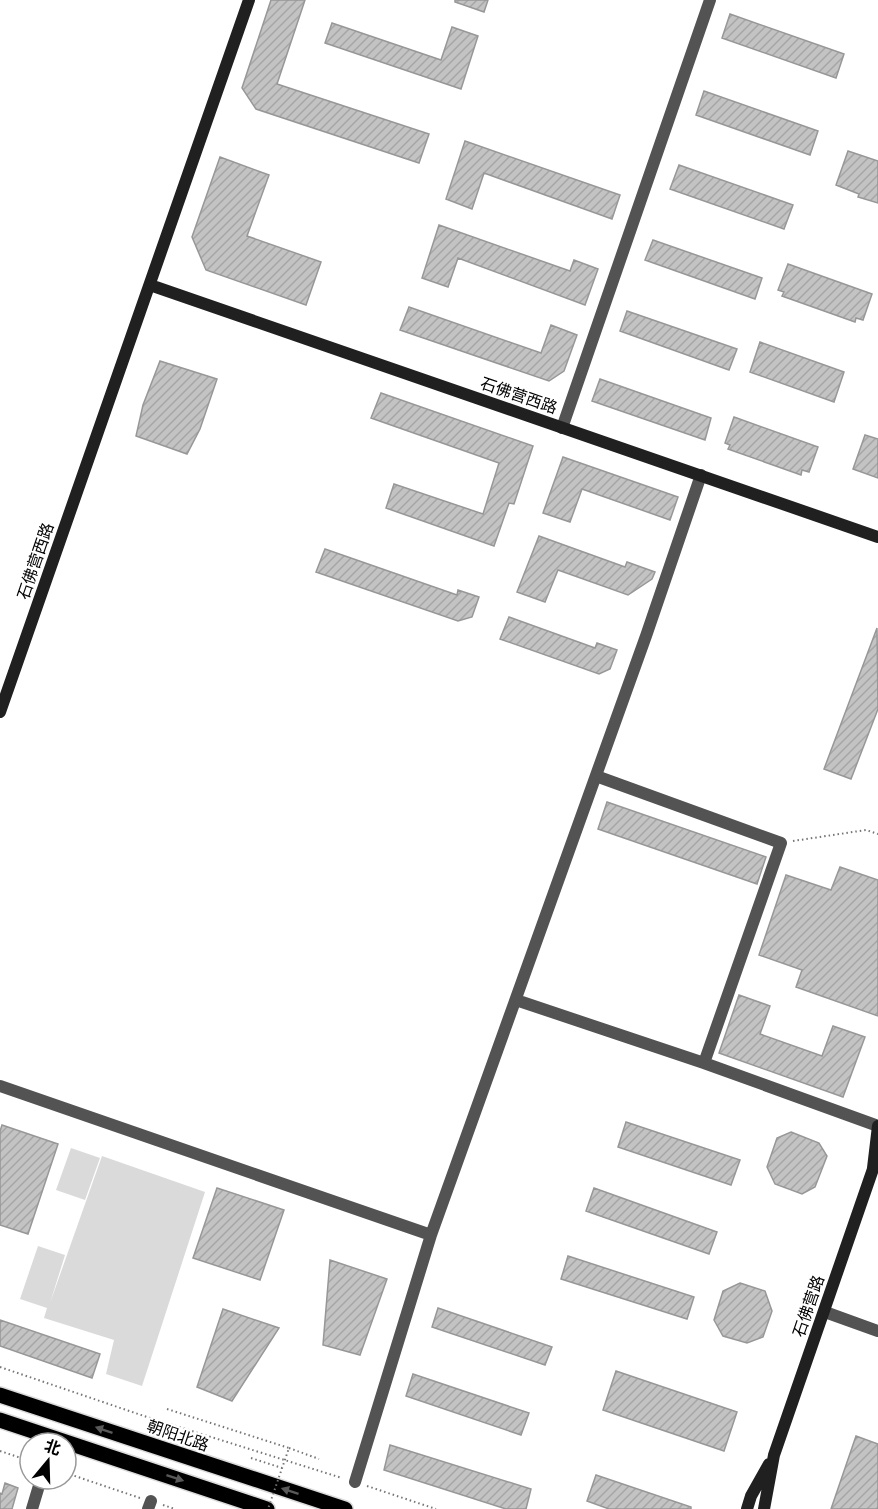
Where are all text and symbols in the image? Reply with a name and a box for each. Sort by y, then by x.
street label: 石佛营西路 [478,373,560,417]
street label: 石佛营西路 [13,520,57,602]
street label: 石佛营路 [788,1272,828,1340]
street label: 朝阳北路 [144,1415,212,1455]
one-way arrow [95,1424,113,1434]
north arrow [18,1431,78,1491]
text: 北 [42,1435,64,1459]
one-way arrow [166,1474,184,1484]
one-way arrow [280,1486,298,1495]

